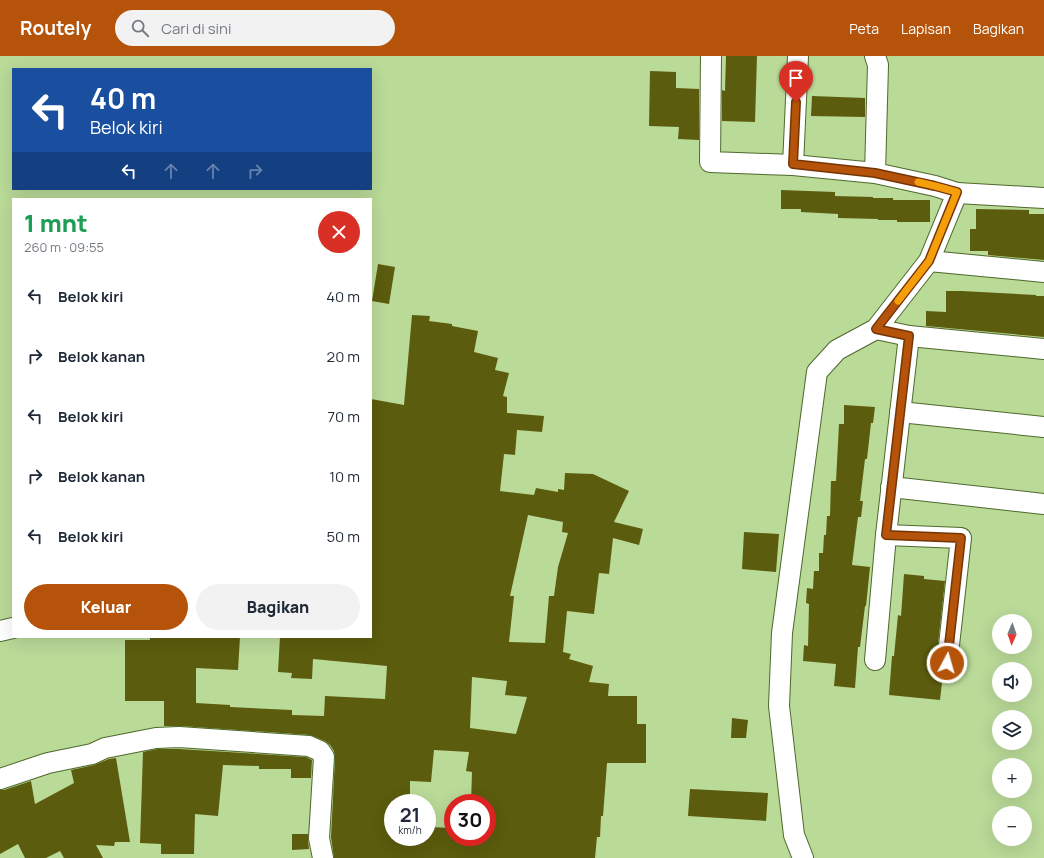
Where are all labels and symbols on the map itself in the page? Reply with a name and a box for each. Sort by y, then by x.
pin [779,61,813,102]
north arrow [992,614,1032,654]
position arrow [926,642,968,684]
speed limit sign: 30 [444,794,496,846]

